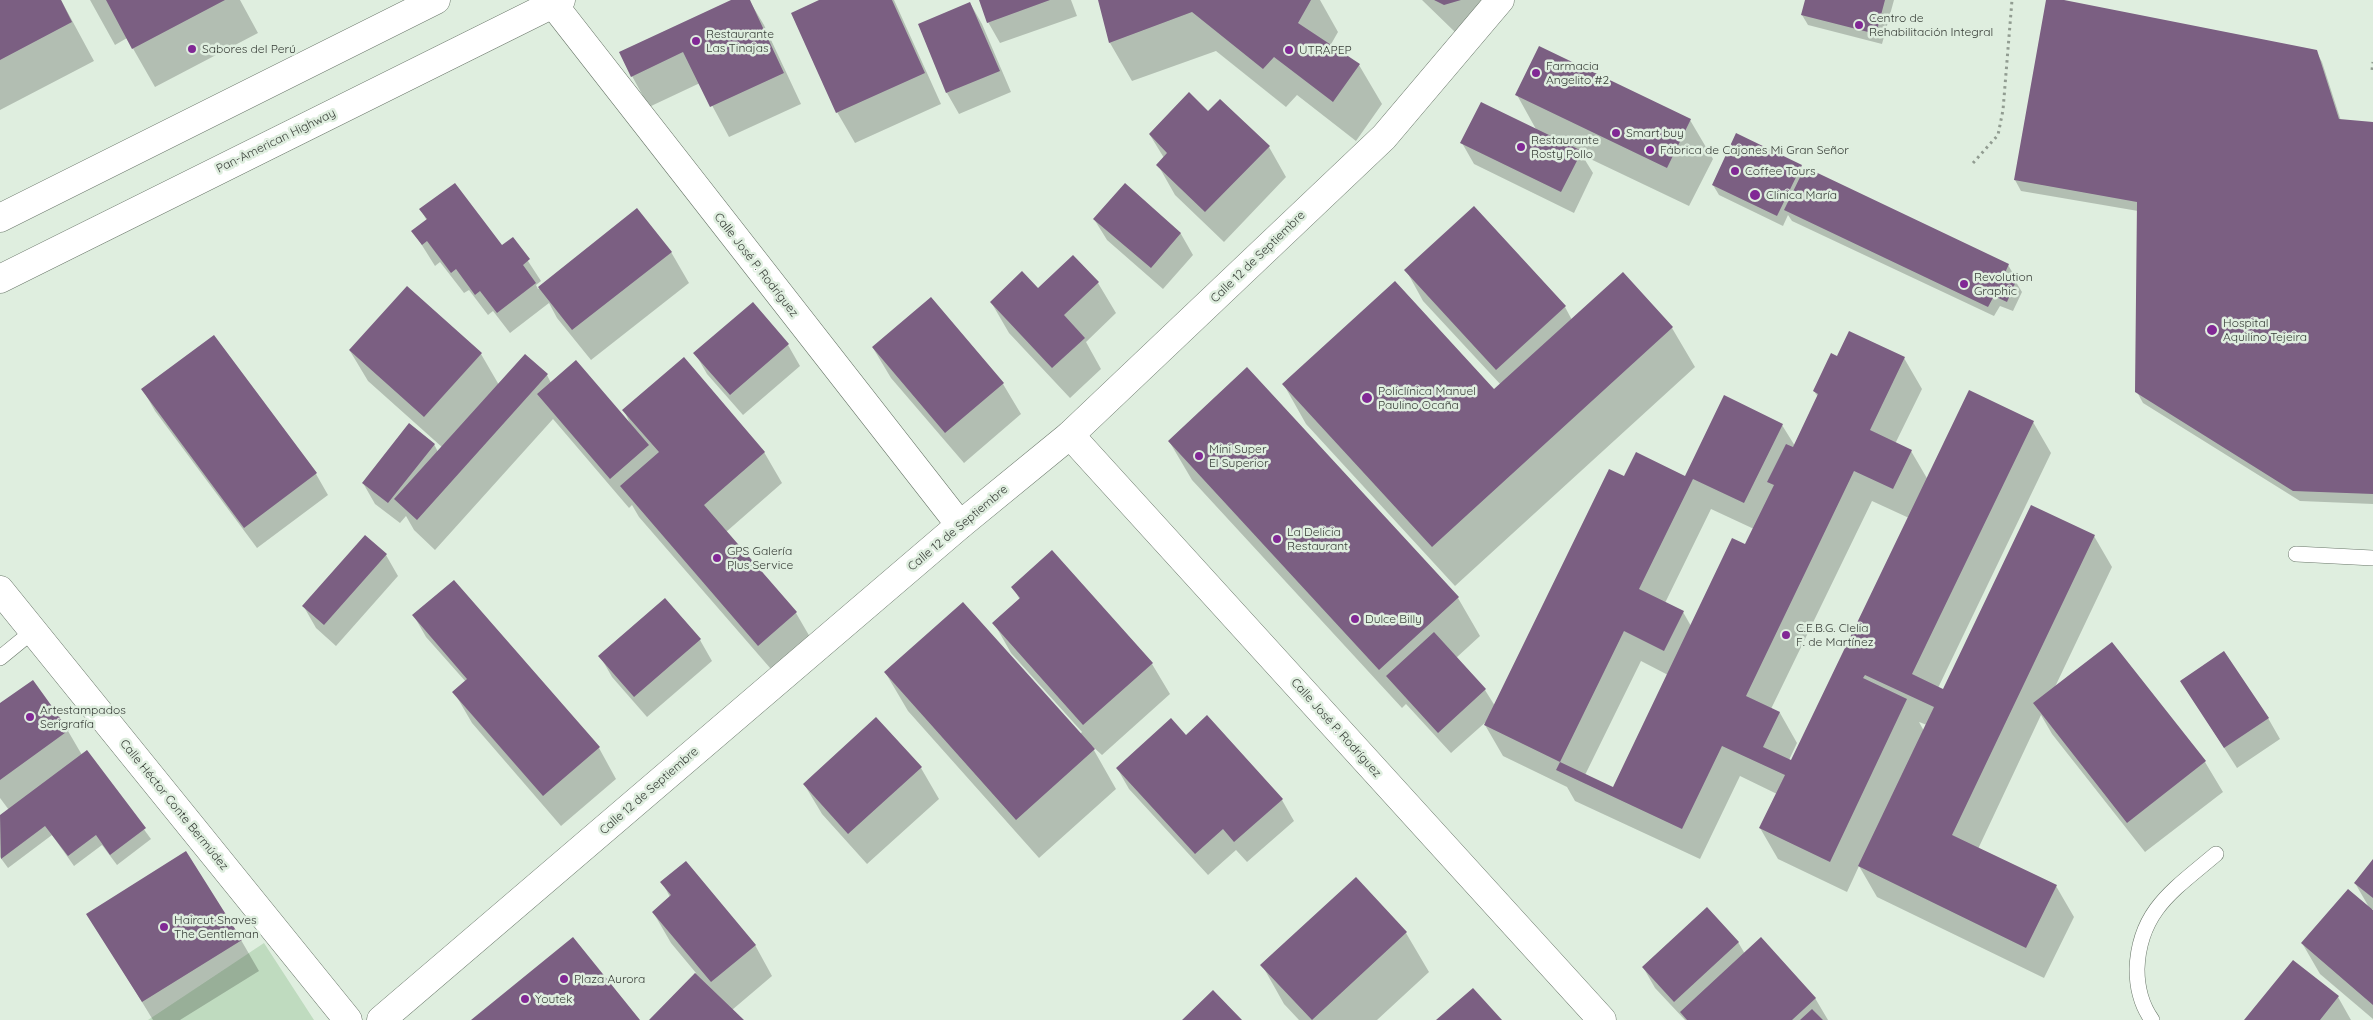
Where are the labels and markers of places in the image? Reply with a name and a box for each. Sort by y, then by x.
place label: Centro de Rehabilitación Integral [1869,11,1993,39]
marker: Centro de Rehabilitación Integral [1853,19,1865,31]
place label: Restaurante Las Tinajas [706,27,774,55]
marker: Restaurante Las Tinajas [690,35,702,47]
place label: Sabores del Perú [202,42,296,56]
marker: Sabores del Perú [186,43,198,55]
place label: UTRAPEP [1299,43,1352,57]
marker: UTRAPEP [1283,44,1295,56]
place label: Farmacia Angelito #2 [1546,59,1609,87]
marker: Farmacia Angelito #2 [1530,67,1542,79]
place label: Smart buy [1626,126,1684,140]
marker: Smart buy [1610,127,1622,139]
place label: Restaurante Rosty Pollo [1531,133,1599,161]
marker: Restaurante Rosty Pollo [1515,141,1527,153]
place label: Fábrica de Cajones Mi Gran Señor [1660,143,1849,157]
marker: Fábrica de Cajones Mi Gran Señor [1644,144,1656,156]
place label: Coffee Tours [1745,164,1816,178]
marker: Coffee Tours [1729,165,1741,177]
marker: Clinica María [1748,188,1762,202]
place label: Clinica María [1766,188,1837,202]
place label: Revolution Graphic [1974,270,2033,298]
marker: Revolution Graphic [1958,278,1970,290]
place label: Hospital Aquilino Tejeira [2223,316,2307,344]
marker: Hospital Aquilino Tejeira [2205,323,2219,337]
place label: Policlínica Manuel Paulino Ocaña [1378,384,1476,412]
marker: Policlínica Manuel Paulino Ocaña [1360,391,1374,405]
place label: Mini Super El Superior [1209,442,1269,470]
marker: Mini Super El Superior [1193,450,1205,462]
place label: La Delicia Restaurant [1287,525,1348,553]
marker: La Delicia Restaurant [1271,533,1283,545]
place label: GPS Galería Plus Service [727,544,793,572]
marker: GPS Galería Plus Service [711,552,723,564]
place label: Dulce Billy [1365,612,1422,626]
marker: Dulce Billy [1349,613,1361,625]
place label: C.E.B.G. Clelia F. de Martínez [1796,621,1873,649]
marker: C.E.B.G. Clelia F. de Martínez [1780,629,1792,641]
place label: Artestampados Serigrafía [40,703,126,731]
marker: Artestampados Serigrafía [24,711,36,723]
place label: Haircut Shaves The Gentleman [174,913,259,941]
marker: Haircut Shaves The Gentleman [158,921,170,933]
place label: Plaza Aurora [574,972,645,986]
marker: Plaza Aurora [558,973,570,985]
place label: Youtek [535,992,572,1006]
marker: Youtek [519,993,531,1005]

